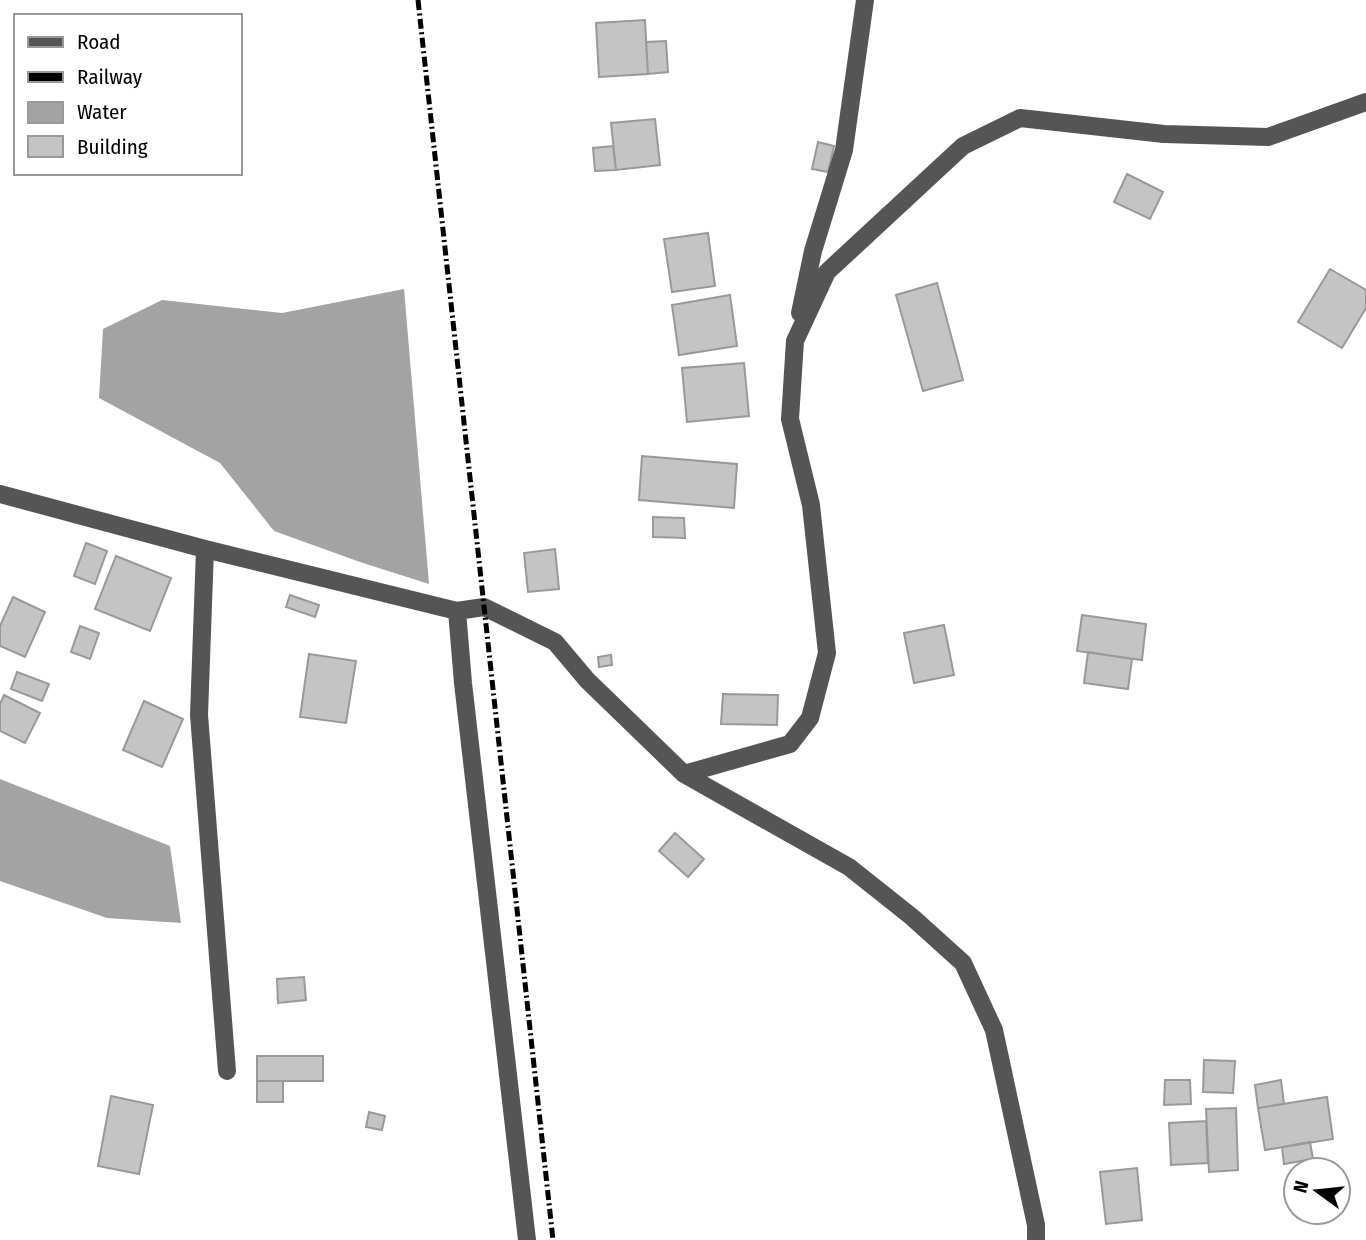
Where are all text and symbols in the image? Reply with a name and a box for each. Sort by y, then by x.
legend [14,14,242,175]
text: Road [77,29,121,55]
text: Railway [77,64,143,90]
text: Water [77,99,127,125]
text: Building [77,134,148,160]
north arrow [1282,1156,1352,1226]
text: N [1288,1178,1314,1195]

